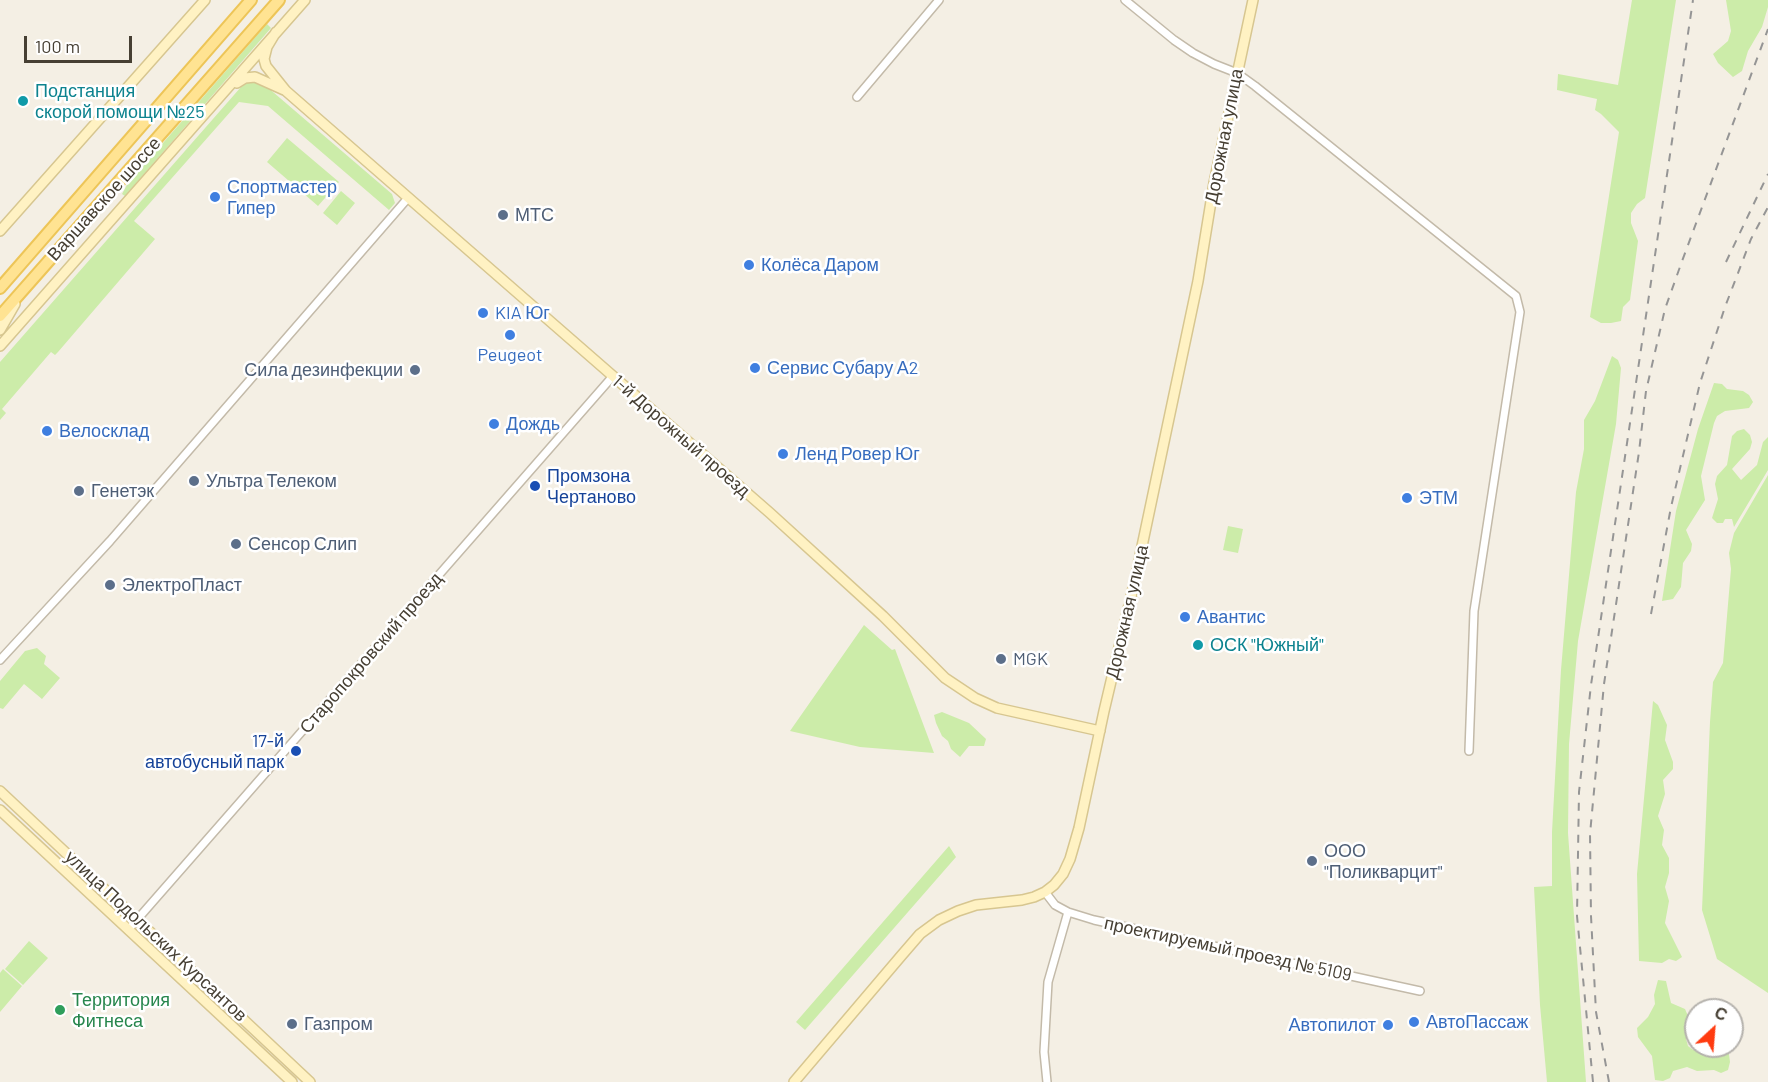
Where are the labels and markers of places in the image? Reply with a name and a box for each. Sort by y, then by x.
place label: Подстанция скорой помощи №25 [35,80,205,122]
marker: Подстанция скорой помощи №25 [16,94,30,108]
place label: Спортмастер Гипер [227,176,337,219]
marker: Спортмастер Гипер [208,190,222,204]
place label: МТС [515,204,554,226]
marker: МТС [496,208,510,222]
place label: Колёса Даром [761,254,879,276]
marker: Колёса Даром [742,258,756,272]
place label: KIA Юг [495,302,550,324]
marker: KIA Юг [476,306,490,320]
marker: Peugeot [503,328,517,342]
place label: Peugeot [477,344,543,366]
place label: Сервис Субару А2 [767,357,918,379]
place label: Сила дезинфекции [244,359,403,381]
marker: Сервис Субару А2 [748,361,762,375]
marker: Сила дезинфекции [408,363,422,377]
place label: Дождь [506,413,560,435]
marker: Дождь [487,417,501,431]
place label: Велосклад [59,420,149,442]
marker: Велосклад [40,424,54,438]
place label: Ленд Ровер Юг [795,443,920,465]
marker: Ленд Ровер Юг [776,447,790,461]
place label: Промзона Чертаново [547,465,636,508]
place label: Ультра Телеком [206,470,337,492]
marker: Ультра Телеком [187,474,201,488]
marker: Промзона Чертаново [528,479,542,493]
place label: Генетэк [91,480,154,502]
marker: Генетэк [72,484,86,498]
place label: ЭТМ [1419,487,1458,509]
marker: ЭТМ [1400,491,1414,505]
place label: Сенсор Слип [248,533,357,555]
marker: Сенсор Слип [229,537,243,551]
place label: ЭлектроПласт [122,574,242,596]
marker: ЭлектроПласт [103,578,117,592]
place label: Авантис [1197,606,1266,628]
marker: Авантис [1178,610,1192,624]
place label: ОСК "Южный" [1210,634,1324,656]
marker: ОСК "Южный" [1191,638,1205,652]
place label: MGK [1013,648,1048,670]
marker: MGK [994,652,1008,666]
place label: 17-й автобусный парк [145,730,284,772]
marker: 17-й автобусный парк [289,744,303,758]
place label: ООО "Поликварцит" [1324,840,1442,882]
marker: ООО "Поликварцит" [1305,854,1319,868]
place label: Территория Фитнеса [72,989,170,1032]
marker: Территория Фитнеса [53,1003,67,1017]
place label: АвтоПассаж [1426,1011,1528,1033]
place label: Газпром [304,1013,373,1035]
place label: Автопилот [1288,1014,1376,1036]
marker: АвтоПассаж [1407,1015,1421,1029]
marker: Газпром [285,1017,299,1031]
marker: Автопилот [1381,1018,1395,1032]

